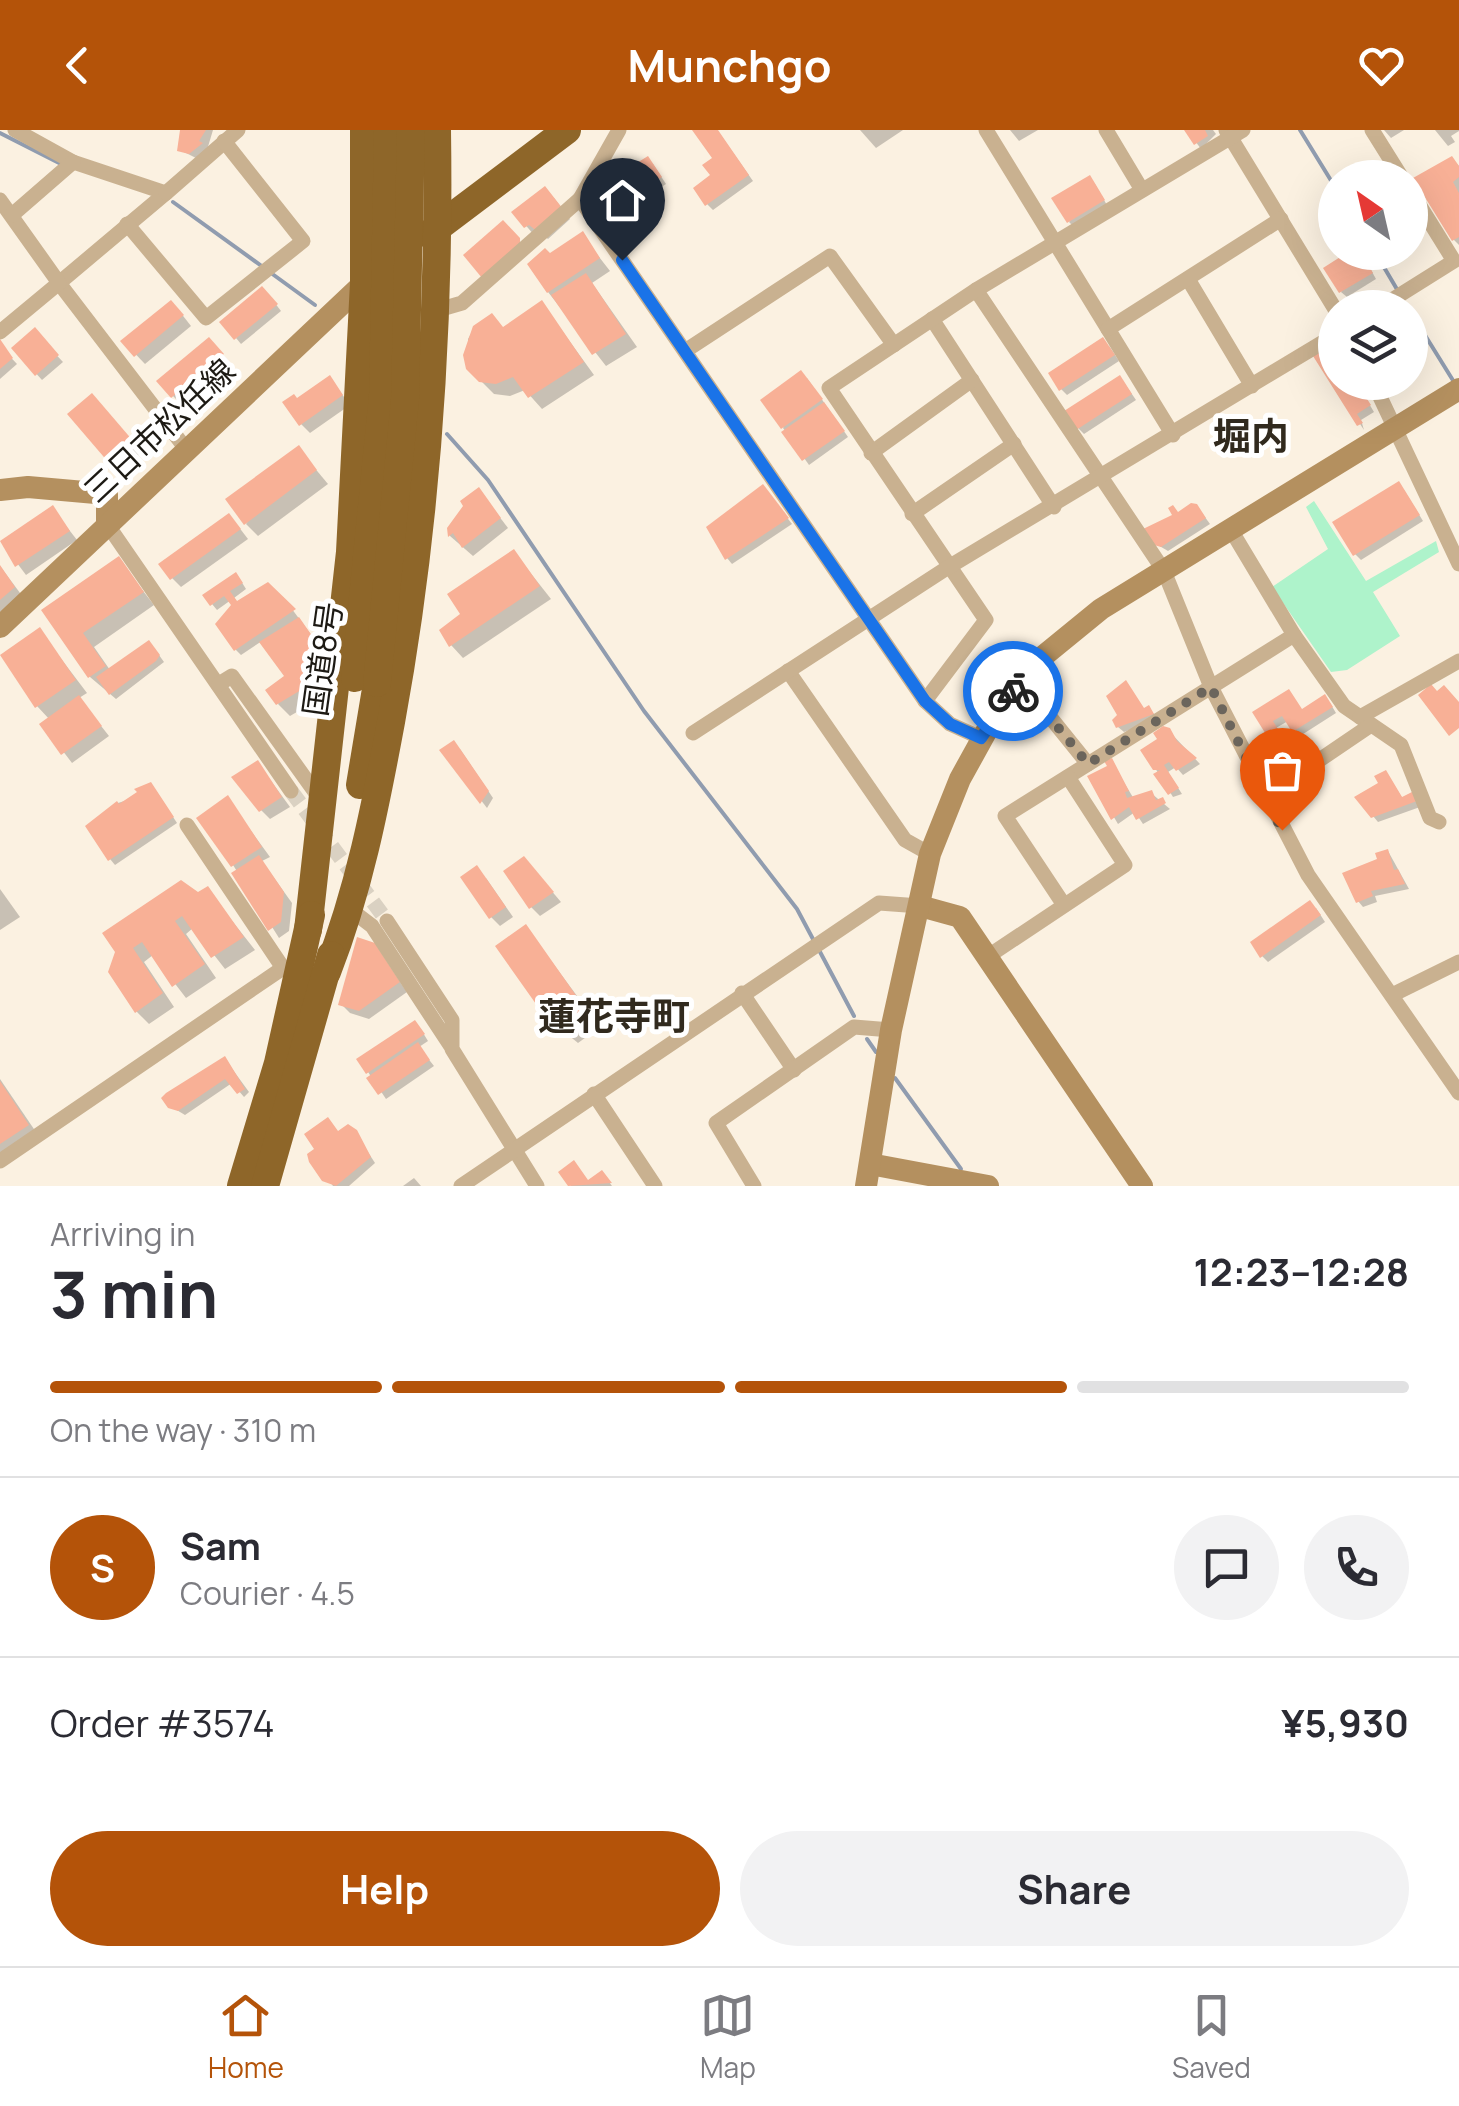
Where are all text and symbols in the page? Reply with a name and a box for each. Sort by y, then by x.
text: Munchgo [628,34,831,96]
icon: back [50,38,105,93]
icon: heart [1354,38,1409,93]
pin [580,158,665,261]
north arrow [1318,160,1428,270]
map controls [1318,160,1428,400]
icon: home [595,173,650,228]
button: layers [1318,290,1428,400]
street label: 三日市松任線 [74,348,244,512]
district label: 堀内 [1213,409,1289,461]
street label: 国道8号 [292,599,352,719]
courier [963,641,1063,741]
icon: bike [986,664,1041,719]
pin [1240,728,1325,831]
icon: bag [1255,743,1310,798]
district label: 蓮花寺町 [538,989,690,1041]
text: Arriving in [50,1212,195,1256]
text: 12:23–12:28 [1193,1245,1409,1297]
text: 3 min [50,1249,218,1338]
text: On the way · 310 m [50,1408,316,1452]
button: chat [1174,1515,1279,1620]
button: phone [1304,1515,1409,1620]
text: Sam [180,1519,261,1571]
text: S [90,1541,115,1593]
text: Courier · 4.5 [180,1571,355,1615]
text: Order #3574 [50,1696,275,1748]
text: ¥5,930 [1281,1696,1409,1748]
button: Help [50,1831,720,1946]
button: Share [740,1831,1409,1946]
tab: Home [208,1988,284,2086]
tab: Map [700,1988,756,2086]
tab: Saved [1172,1988,1251,2086]

